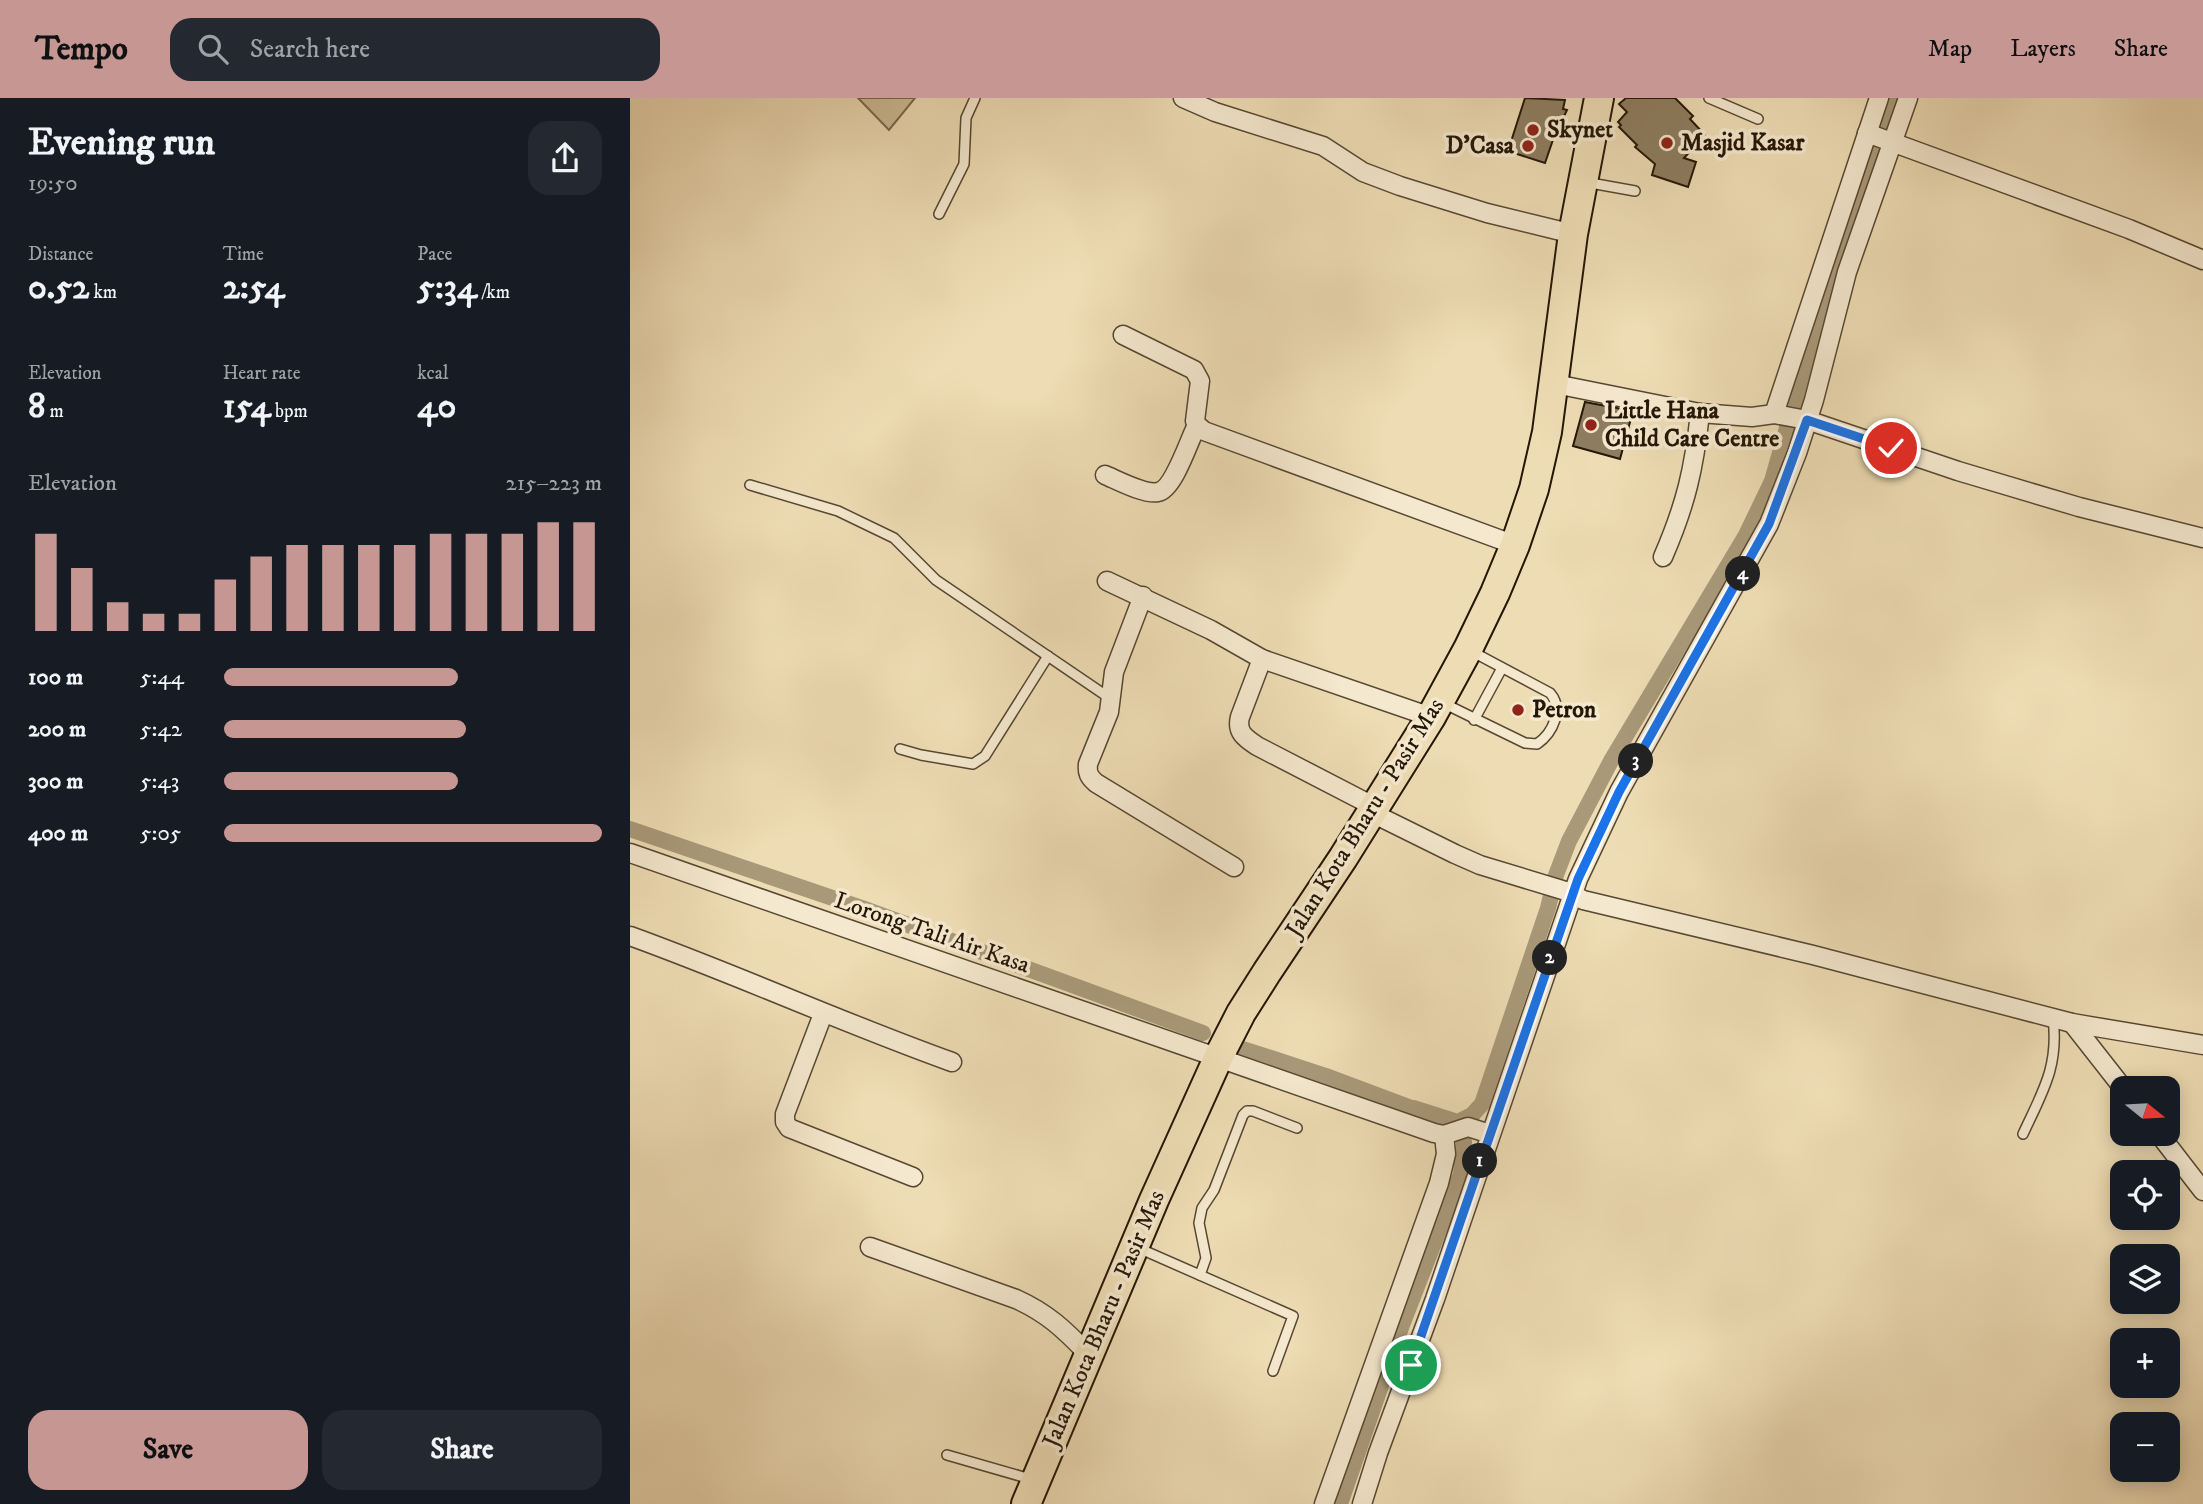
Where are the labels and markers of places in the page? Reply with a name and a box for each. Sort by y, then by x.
place label: Skynet [1547,115,1613,145]
marker: Skynet [1525,122,1541,138]
place label: Masjid Kasar [1681,128,1805,158]
place label: D'Casa [1446,131,1515,161]
marker: Masjid Kasar [1659,135,1675,151]
marker: D'Casa [1520,138,1536,154]
place label: Little Hana Child Care Centre [1605,396,1779,454]
marker: Little Hana Child Care Centre [1583,417,1599,433]
pin [1861,418,1921,478]
pin: 4 [1726,556,1760,592]
place label: Petron [1532,695,1597,725]
marker: Petron [1510,702,1526,718]
pin: 3 [1618,744,1654,778]
pin: 2 [1532,940,1567,976]
pin: 1 [1462,1144,1498,1178]
pin [1381,1335,1441,1395]

